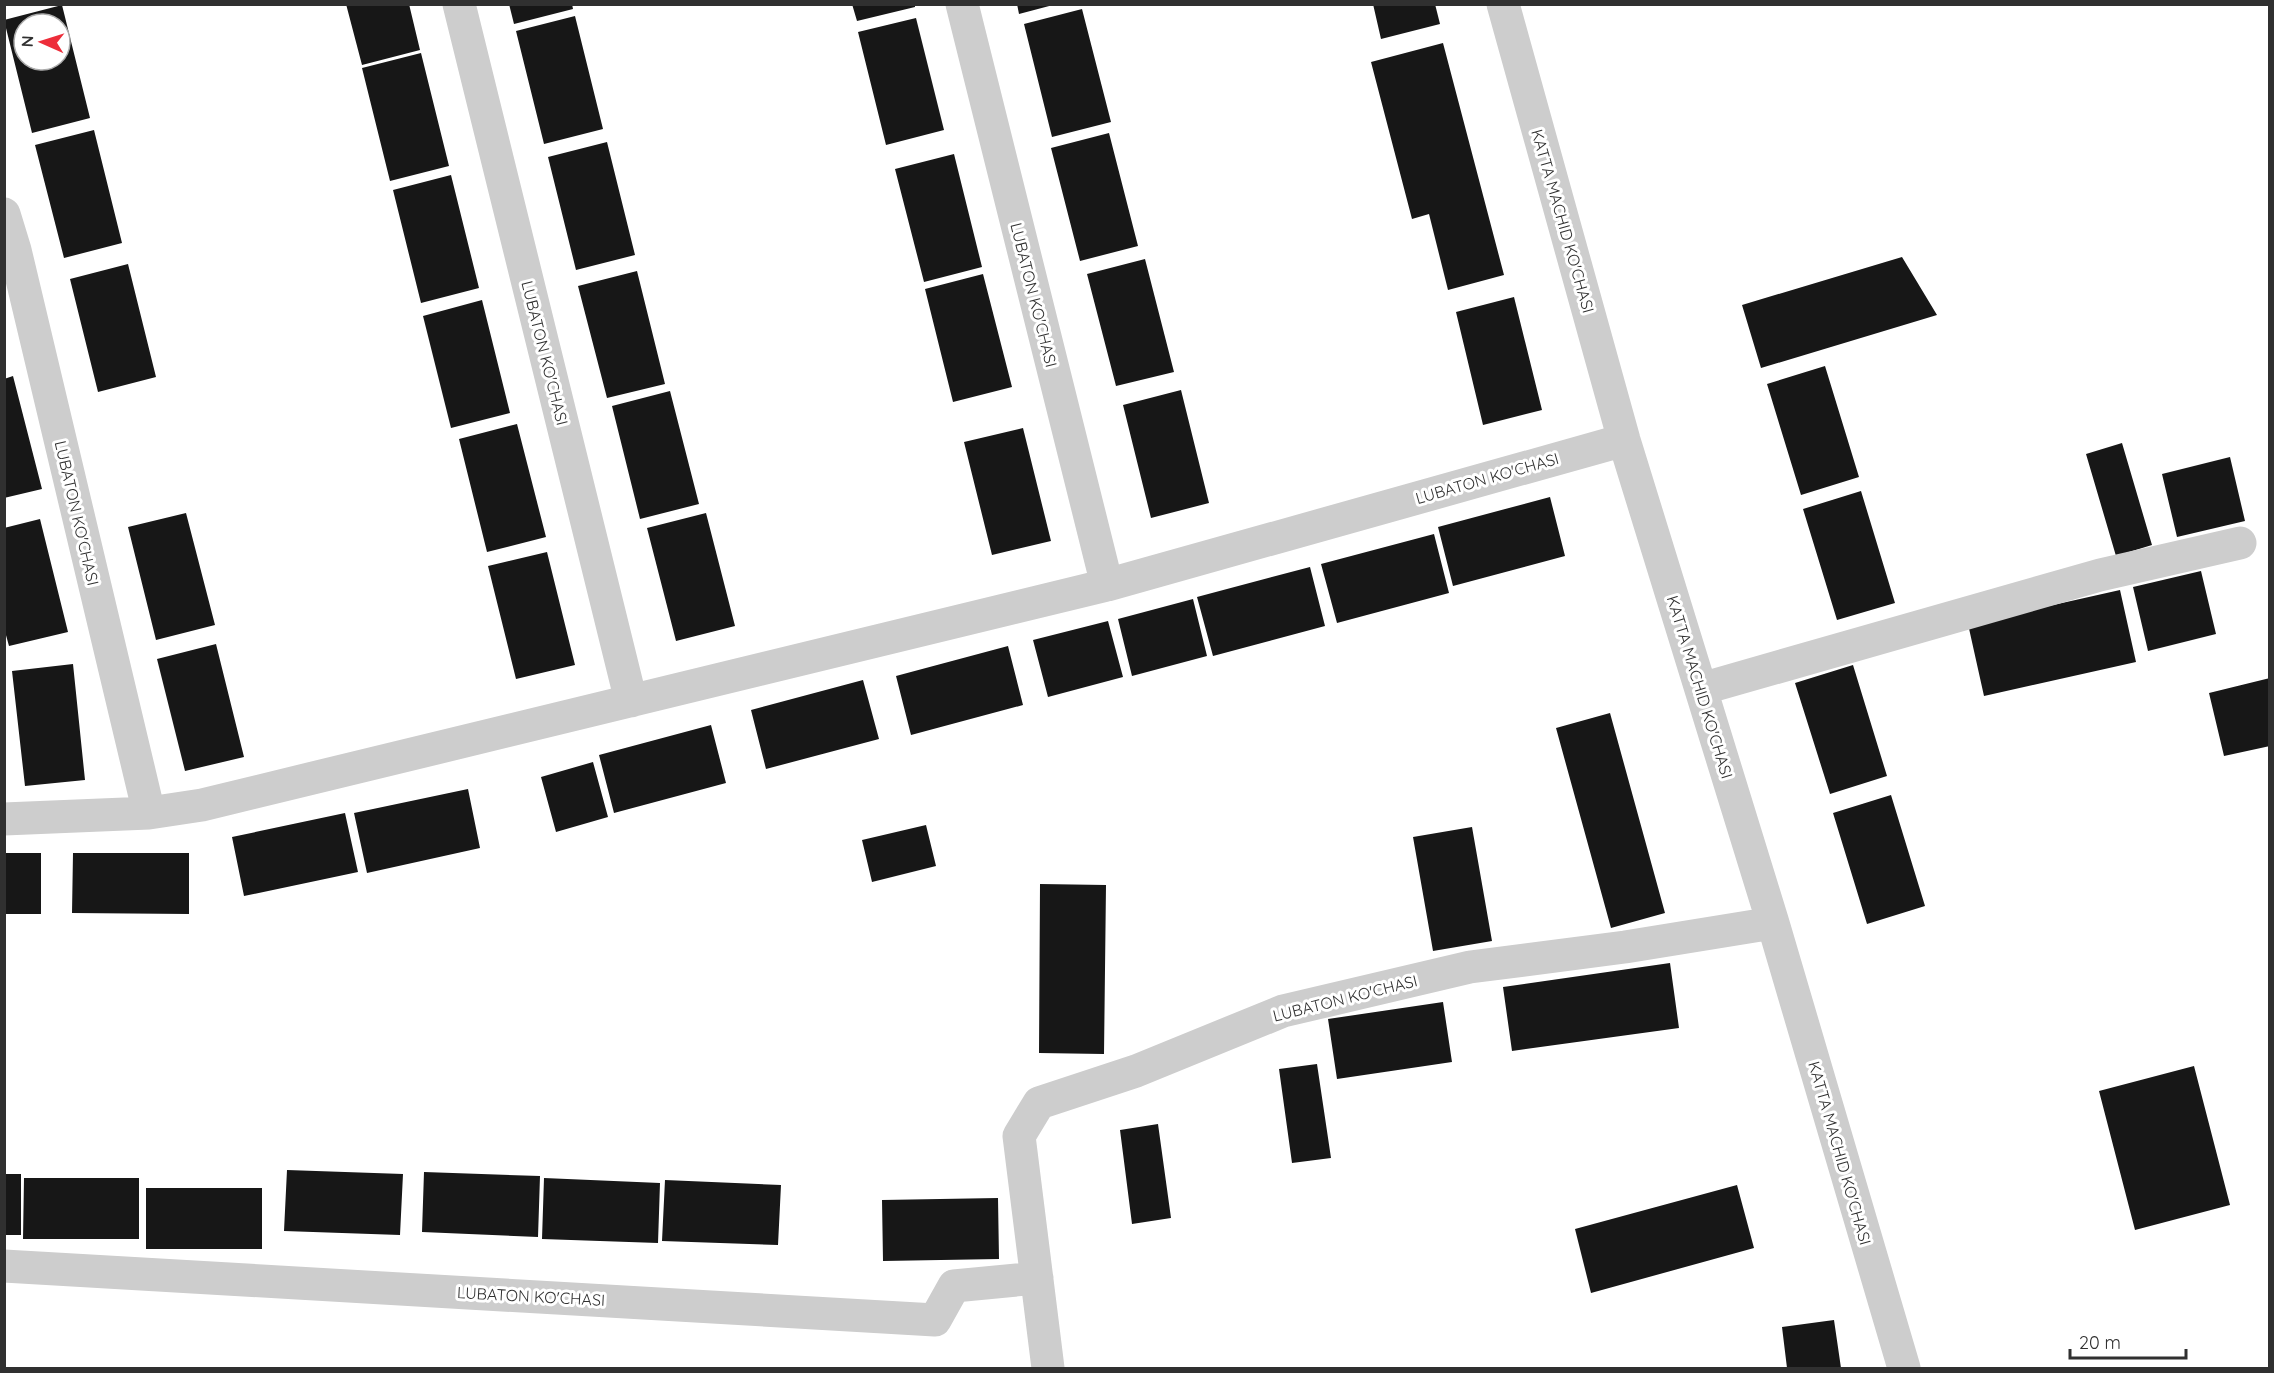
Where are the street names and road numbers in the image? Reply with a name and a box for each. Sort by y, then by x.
street label: KATTA MACHID KO'CHASI [1527,127,1599,315]
street label: LUBATON KO'CHASI [1006,221,1062,369]
street label: LUBATON KO'CHASI [517,279,573,427]
street label: LUBATON KO'CHASI [51,439,103,587]
street label: LUBATON KO'CHASI [1413,448,1561,508]
street label: KATTA MACHID KO'CHASI [1663,593,1737,781]
street label: LUBATON KO'CHASI [1271,970,1419,1026]
street label: KATTA MACHID KO'CHASI [1804,1059,1876,1247]
street label: LUBATON KO'CHASI [456,1282,606,1310]

